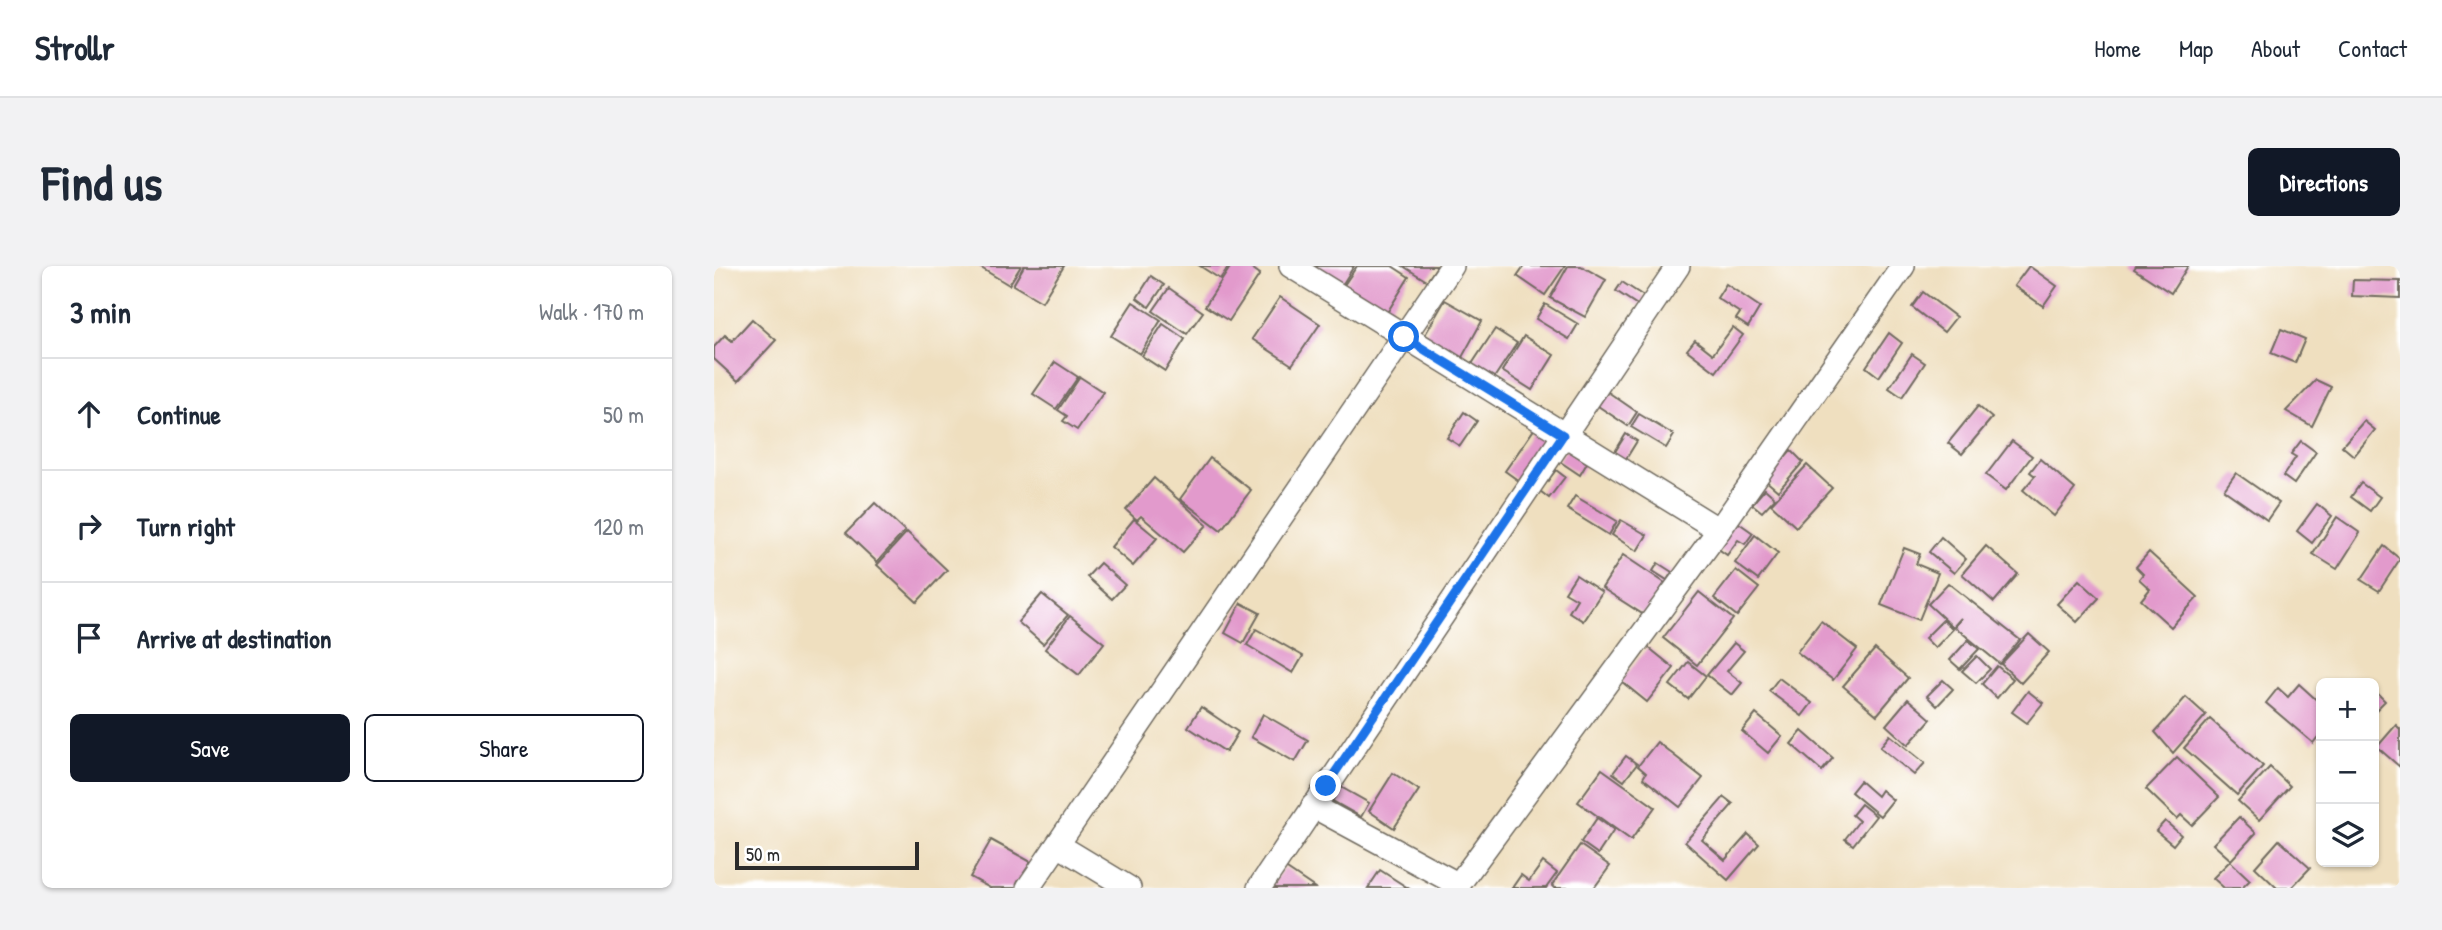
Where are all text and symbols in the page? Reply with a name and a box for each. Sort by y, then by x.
text: Strollr [35,26,114,70]
text: Home [2094,32,2141,64]
text: Map [2179,32,2213,64]
text: About [2251,32,2300,64]
text: Contact [2338,32,2407,64]
button: Directions [2248,148,2400,216]
text: Find us [42,149,162,215]
text: 3 min [70,292,131,332]
text: Walk · 170 m [539,296,644,327]
route start [1388,321,1419,352]
icon: ahead [70,395,108,433]
text: Continue [137,397,221,432]
text: 50 m [603,399,644,430]
icon: right [70,507,108,545]
text: Turn right [137,509,235,544]
text: 120 m [594,511,644,542]
icon: arrive [70,619,108,657]
text: Arrive at destination [137,621,332,656]
map controls [2316,678,2379,867]
button: + [2316,678,2379,741]
button: Save [70,714,350,782]
button: Share [364,714,644,782]
button: − [2316,741,2379,804]
route end [1310,770,1341,801]
button: layers [2316,804,2379,867]
scale bar [735,839,919,871]
text: 50 m [746,841,780,867]

